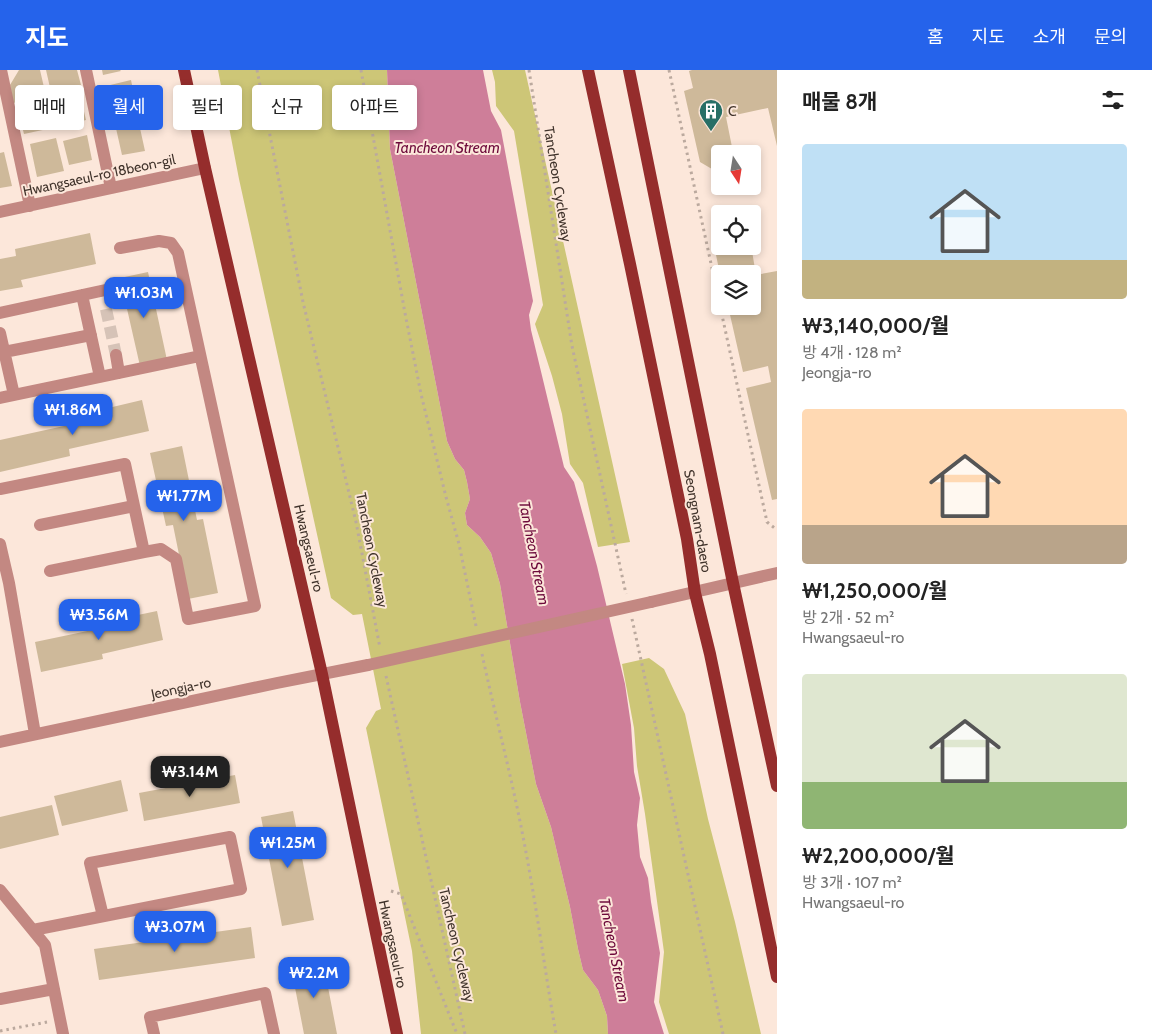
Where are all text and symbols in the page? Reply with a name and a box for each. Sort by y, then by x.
text: 지도 [25,23,69,52]
text: 홈 [927,26,944,48]
text: 지도 [972,26,1005,48]
text: 소개 [1033,26,1066,48]
text: 문의 [1094,26,1127,48]
chip: 매매 [15,85,84,130]
chip: 월세 [94,85,163,130]
chip: 필터 [173,85,242,130]
chip: 신규 [252,85,322,130]
chip: 아파트 [332,85,417,130]
icon: filters [1099,86,1127,114]
text: 매물 8개 [802,89,877,114]
building icon: C [698,98,724,132]
place label: C [728,102,737,120]
street label: Tancheon Cycleway [540,125,576,243]
water label: Tancheon Stream [394,139,500,157]
north arrow [711,145,761,195]
map controls [711,145,761,315]
street label: Hwangsaeul-ro 18beon-gil [21,150,178,200]
icon: home [920,176,1010,266]
button: locate [711,205,761,255]
button: layers [711,265,761,315]
pin: ₩1.03M [103,276,185,319]
text: ₩1.03M [115,283,173,302]
text: ₩3,140,000/월 [802,313,949,338]
text: 방 4개 · 128 m² [802,343,902,362]
text: Jeongja-ro [802,363,872,382]
pin: ₩1.86M [32,394,114,436]
text: ₩1.86M [45,400,101,419]
icon: home [920,441,1010,531]
street label: Seongnam-daero [680,468,716,574]
pin: ₩1.77M [143,480,225,522]
text: ₩1.77M [157,486,211,505]
street label: Tancheon Cycleway [352,491,392,609]
water label: Tancheon Stream [515,499,553,607]
street label: Hwangsaeul-ro [290,502,328,594]
text: ₩1,250,000/월 [802,578,948,603]
pin: ₩3.56M [58,598,140,641]
text: ₩3.56M [70,605,128,624]
text: 방 2개 · 52 m² [802,608,894,627]
text: Hwangsaeul-ro [802,628,904,647]
street label: Jeongja-ro [148,673,213,703]
icon: home [920,706,1010,796]
pin: ₩3.14M [149,756,231,798]
text: ₩3.14M [162,762,218,781]
pin: ₩1.25M [247,826,329,869]
text: ₩1.25M [260,833,316,852]
text: ₩2,200,000/월 [802,843,955,868]
text: 방 3개 · 107 m² [802,873,902,892]
street label: Tancheon Cycleway [435,886,479,1004]
text: Hwangsaeul-ro [802,893,904,912]
water label: Tancheon Stream [595,896,633,1004]
street label: Hwangsaeul-ro [375,898,411,990]
pin: ₩3.07M [134,910,216,953]
text: ₩3.07M [145,917,205,936]
pin: ₩2.2M [279,956,349,999]
text: ₩2.2M [289,963,339,982]

